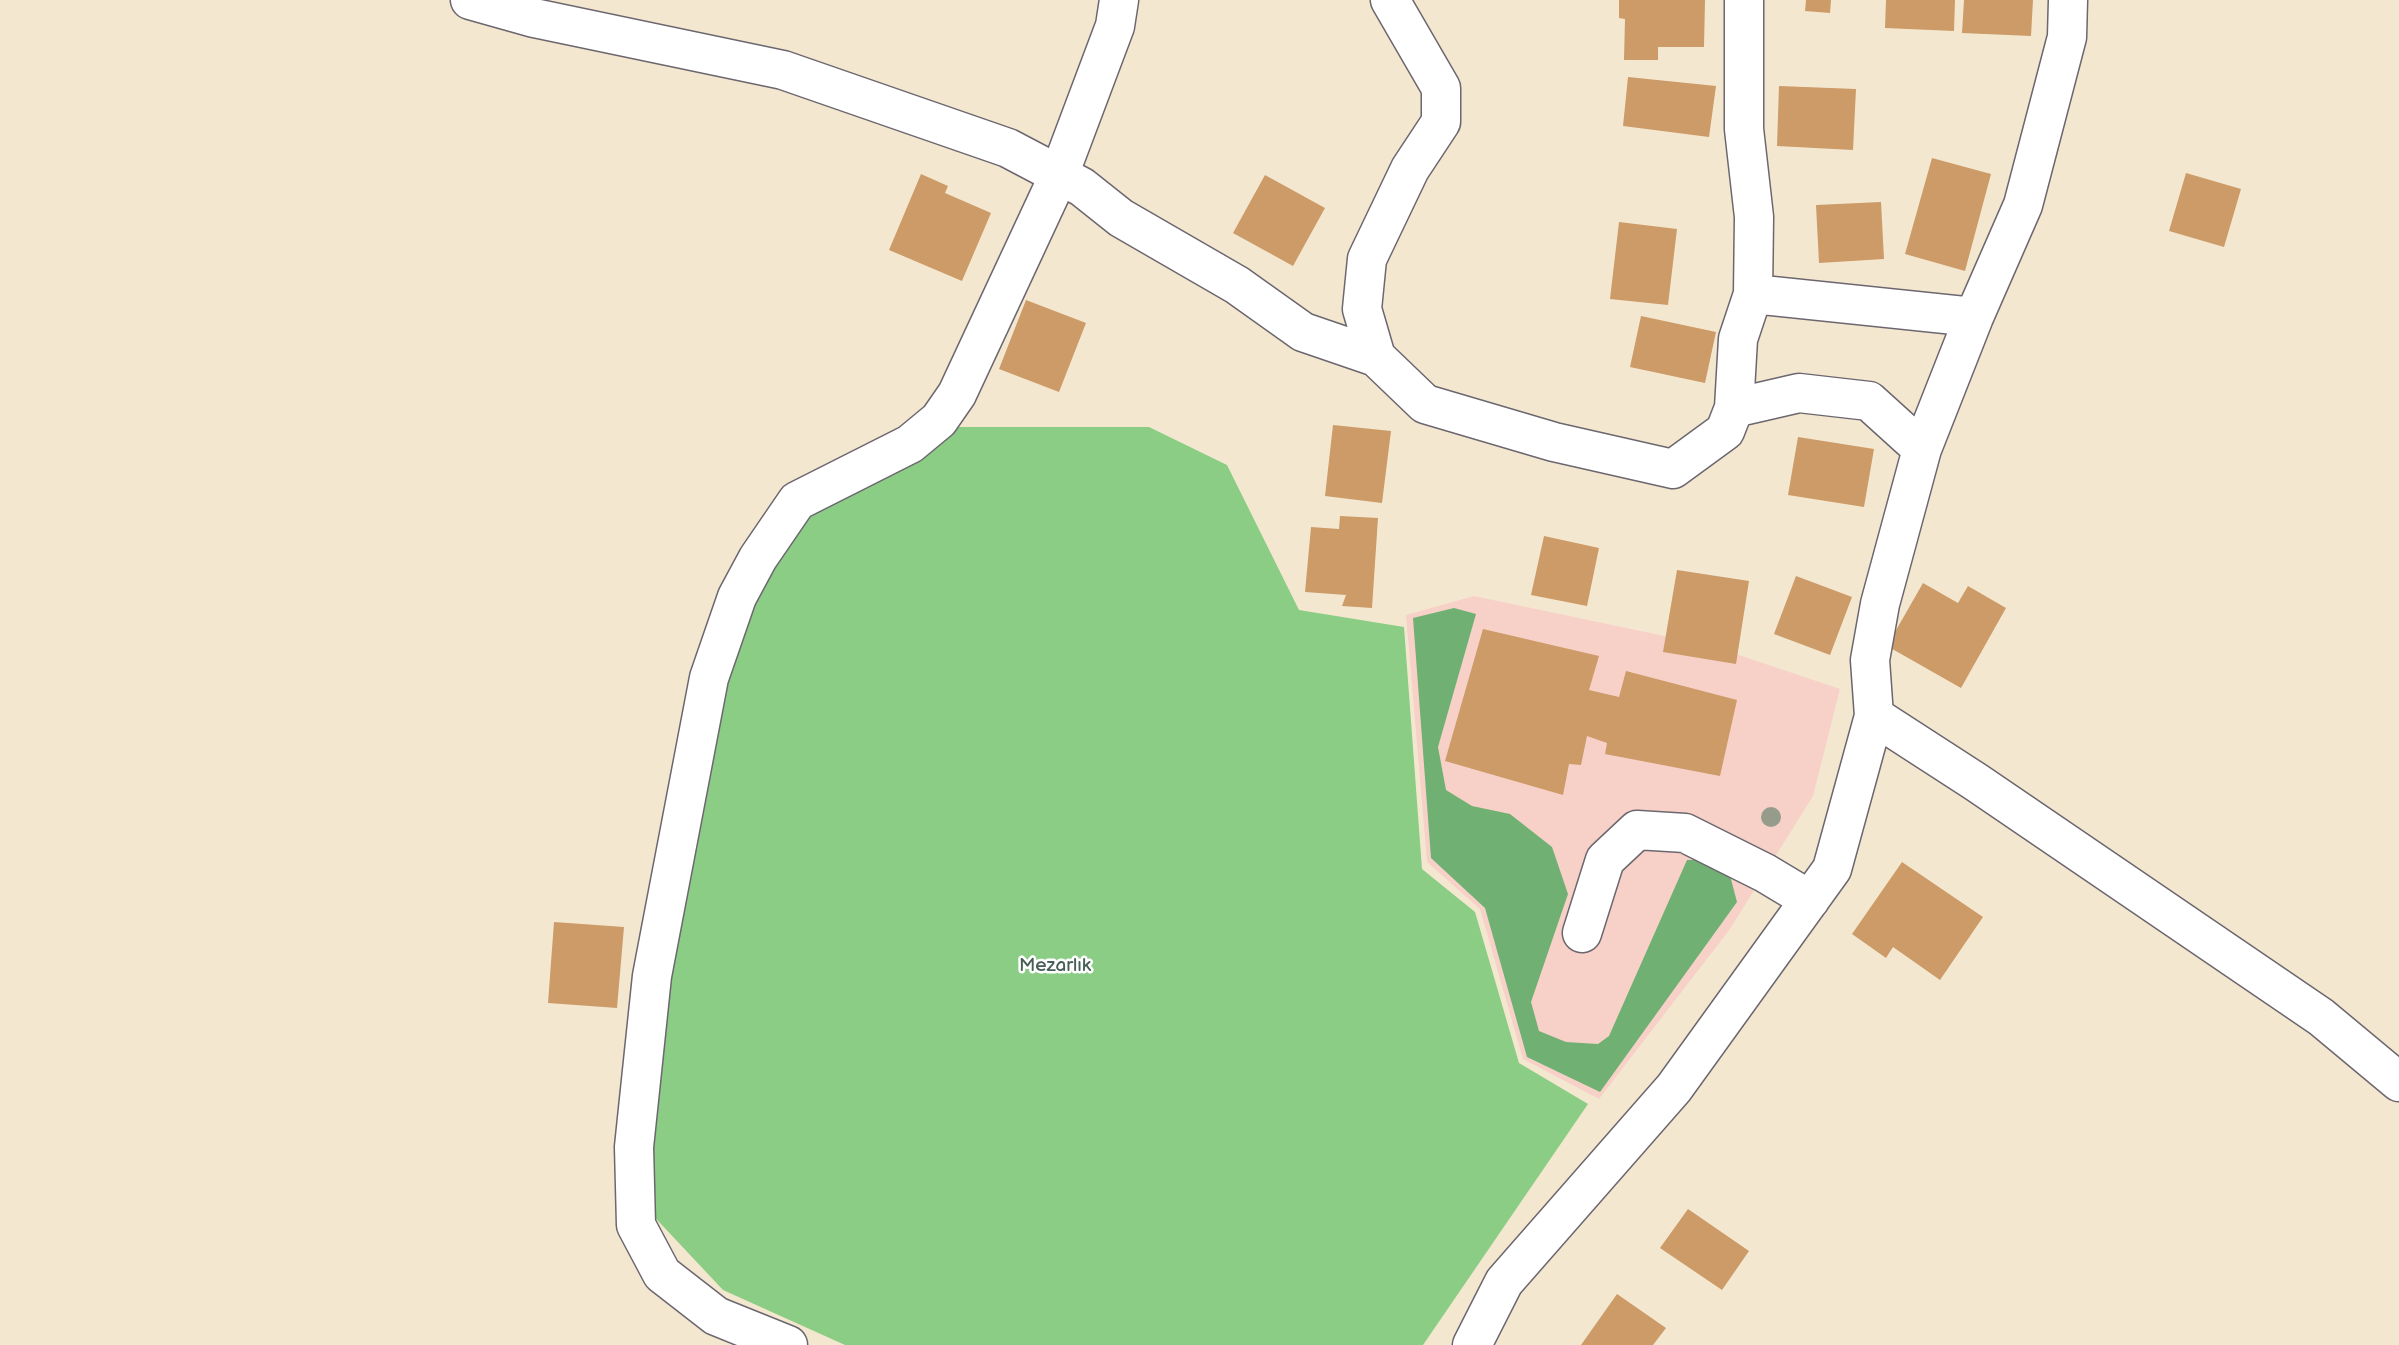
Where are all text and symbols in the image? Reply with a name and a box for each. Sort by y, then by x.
park label: Mezarlık [1019,955,1091,977]

